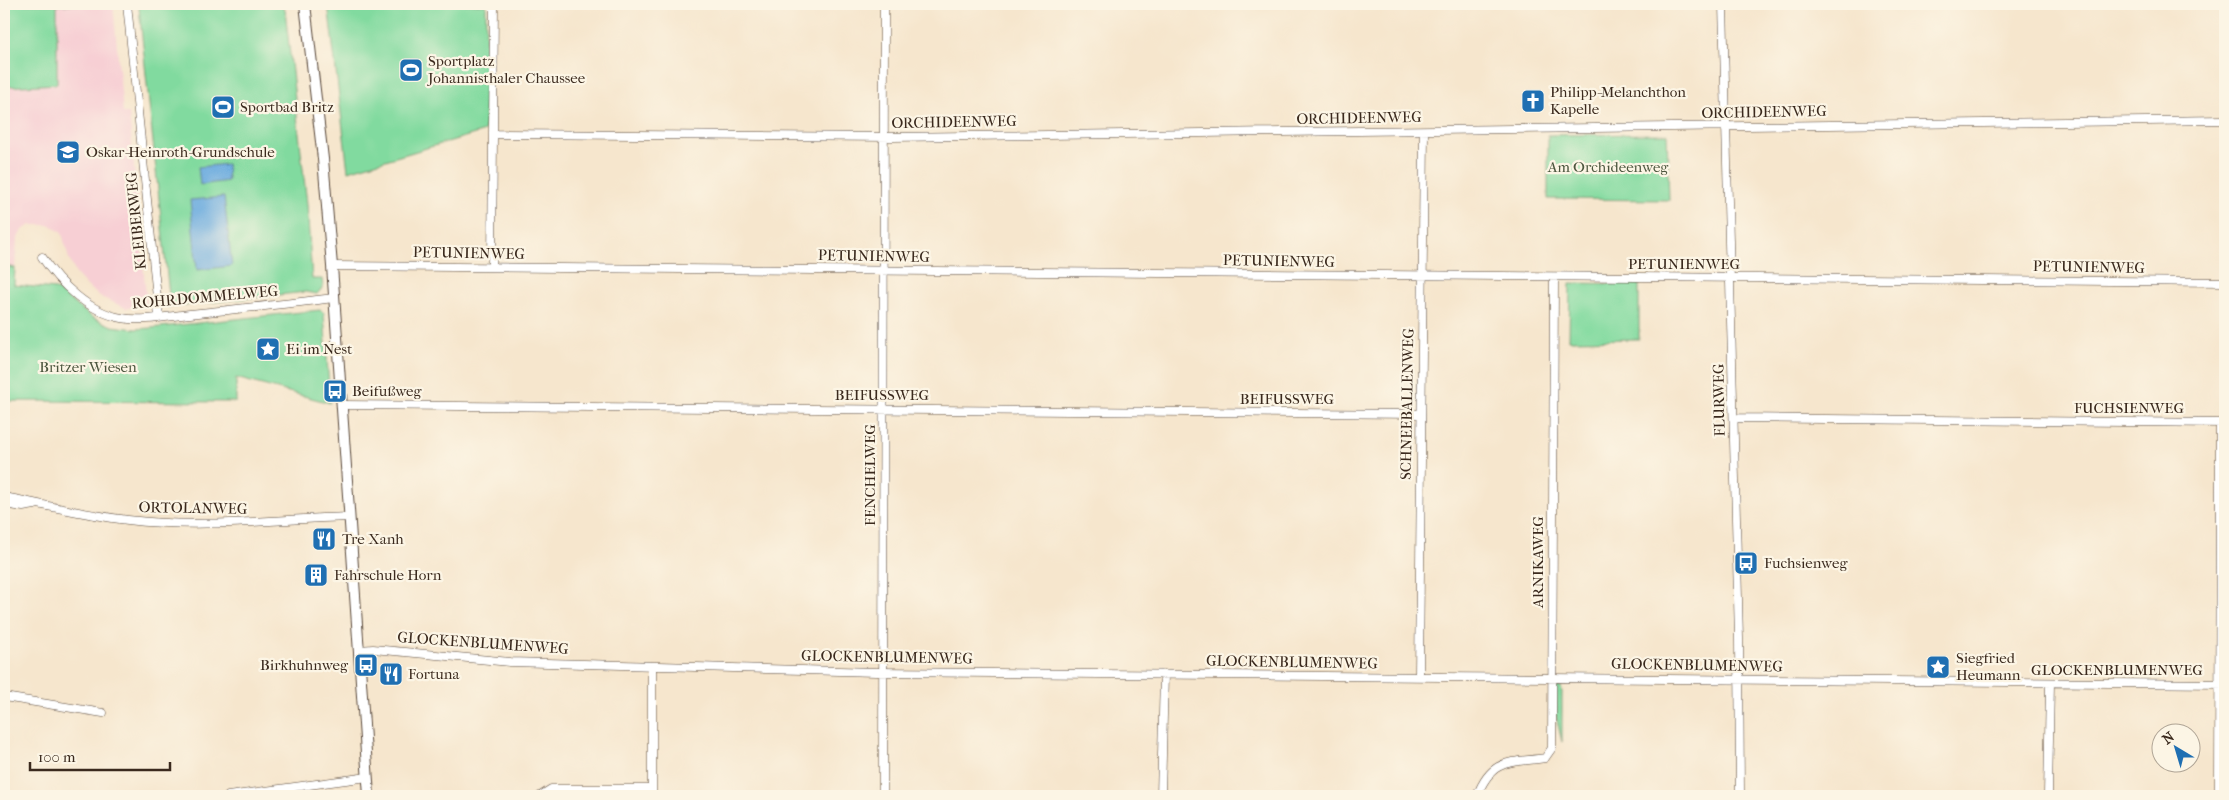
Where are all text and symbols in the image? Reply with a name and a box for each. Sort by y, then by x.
place label: Sportplatz Johannisthaler Chaussee [427,52,586,87]
sports icon: Sportplatz Johannisthaler Chaussee [398,57,424,83]
place label: Philipp-Melanchthon Kapelle [1550,83,1686,118]
church icon: Philipp-Melanchthon Kapelle [1520,88,1546,114]
sports icon: Sportbad Britz [210,94,236,120]
place label: Sportbad Britz [240,98,334,116]
street label: ORCHIDEENWEG [1701,102,1827,122]
street label: ORCHIDEENWEG [1296,108,1422,128]
street label: ORCHIDEENWEG [891,112,1017,132]
school or university icon: Oskar-Heinroth-Grundschule [55,139,81,165]
place label: Oskar-Heinroth-Grundschule [86,143,275,161]
park label: Am Orchideenweg [1547,158,1669,176]
street label: KLEIBERWEG [122,171,150,271]
street label: PETUNIENWEG [413,243,526,263]
street label: PETUNIENWEG [818,246,931,266]
street label: PETUNIENWEG [1223,251,1336,271]
street label: PETUNIENWEG [1628,255,1740,273]
street label: PETUNIENWEG [2033,257,2146,277]
street label: ROHRDOMMELWEG [131,282,279,312]
street label: SCHNEEBALLENWEG [1397,327,1417,480]
place icon: Ei im Nest [255,336,281,362]
place label: Ei im Nest [286,340,353,358]
park label: Britzer Wiesen [39,358,137,376]
street label: FLURWEG [1709,363,1729,437]
bus stop icon: Beifußweg [322,378,348,404]
place label: Beifußweg [352,382,422,400]
street label: BEIFUSSWEG [835,386,930,404]
street label: BEIFUSSWEG [1240,390,1335,408]
street label: FUCHSIENWEG [2074,399,2184,417]
street label: FENCHELWEG [861,424,879,526]
street label: ORTOLANWEG [138,498,248,518]
street label: ARNIKAWEG [1529,516,1547,609]
restaurant icon: Tre Xanh [311,526,337,552]
place label: Tre Xanh [342,530,404,548]
bus stop icon: Fuchsienweg [1733,550,1759,576]
place label: Fuchsienweg [1764,554,1848,572]
building icon: Fahrschule Horn [303,562,329,588]
place label: Fahrschule Horn [334,566,442,584]
street label: GLOCKENBLUMENWEG [397,628,570,658]
street label: GLOCKENBLUMENWEG [801,647,973,668]
place label: Siegfried Heumann [1956,649,2021,684]
bus stop icon: Birkhuhnweg [353,652,379,678]
street label: GLOCKENBLUMENWEG [1206,652,1378,673]
place icon: Siegfried Heumann [1925,654,1951,680]
street label: GLOCKENBLUMENWEG [1611,655,1783,676]
place label: Birkhuhnweg [260,656,349,674]
restaurant icon: Fortuna [378,661,404,687]
street label: GLOCKENBLUMENWEG [2031,661,2203,679]
place label: Fortuna [408,665,460,683]
north arrow [2152,722,2202,772]
text: N [2159,728,2178,748]
scale bar [30,740,170,772]
text: 100 m [38,748,76,766]

